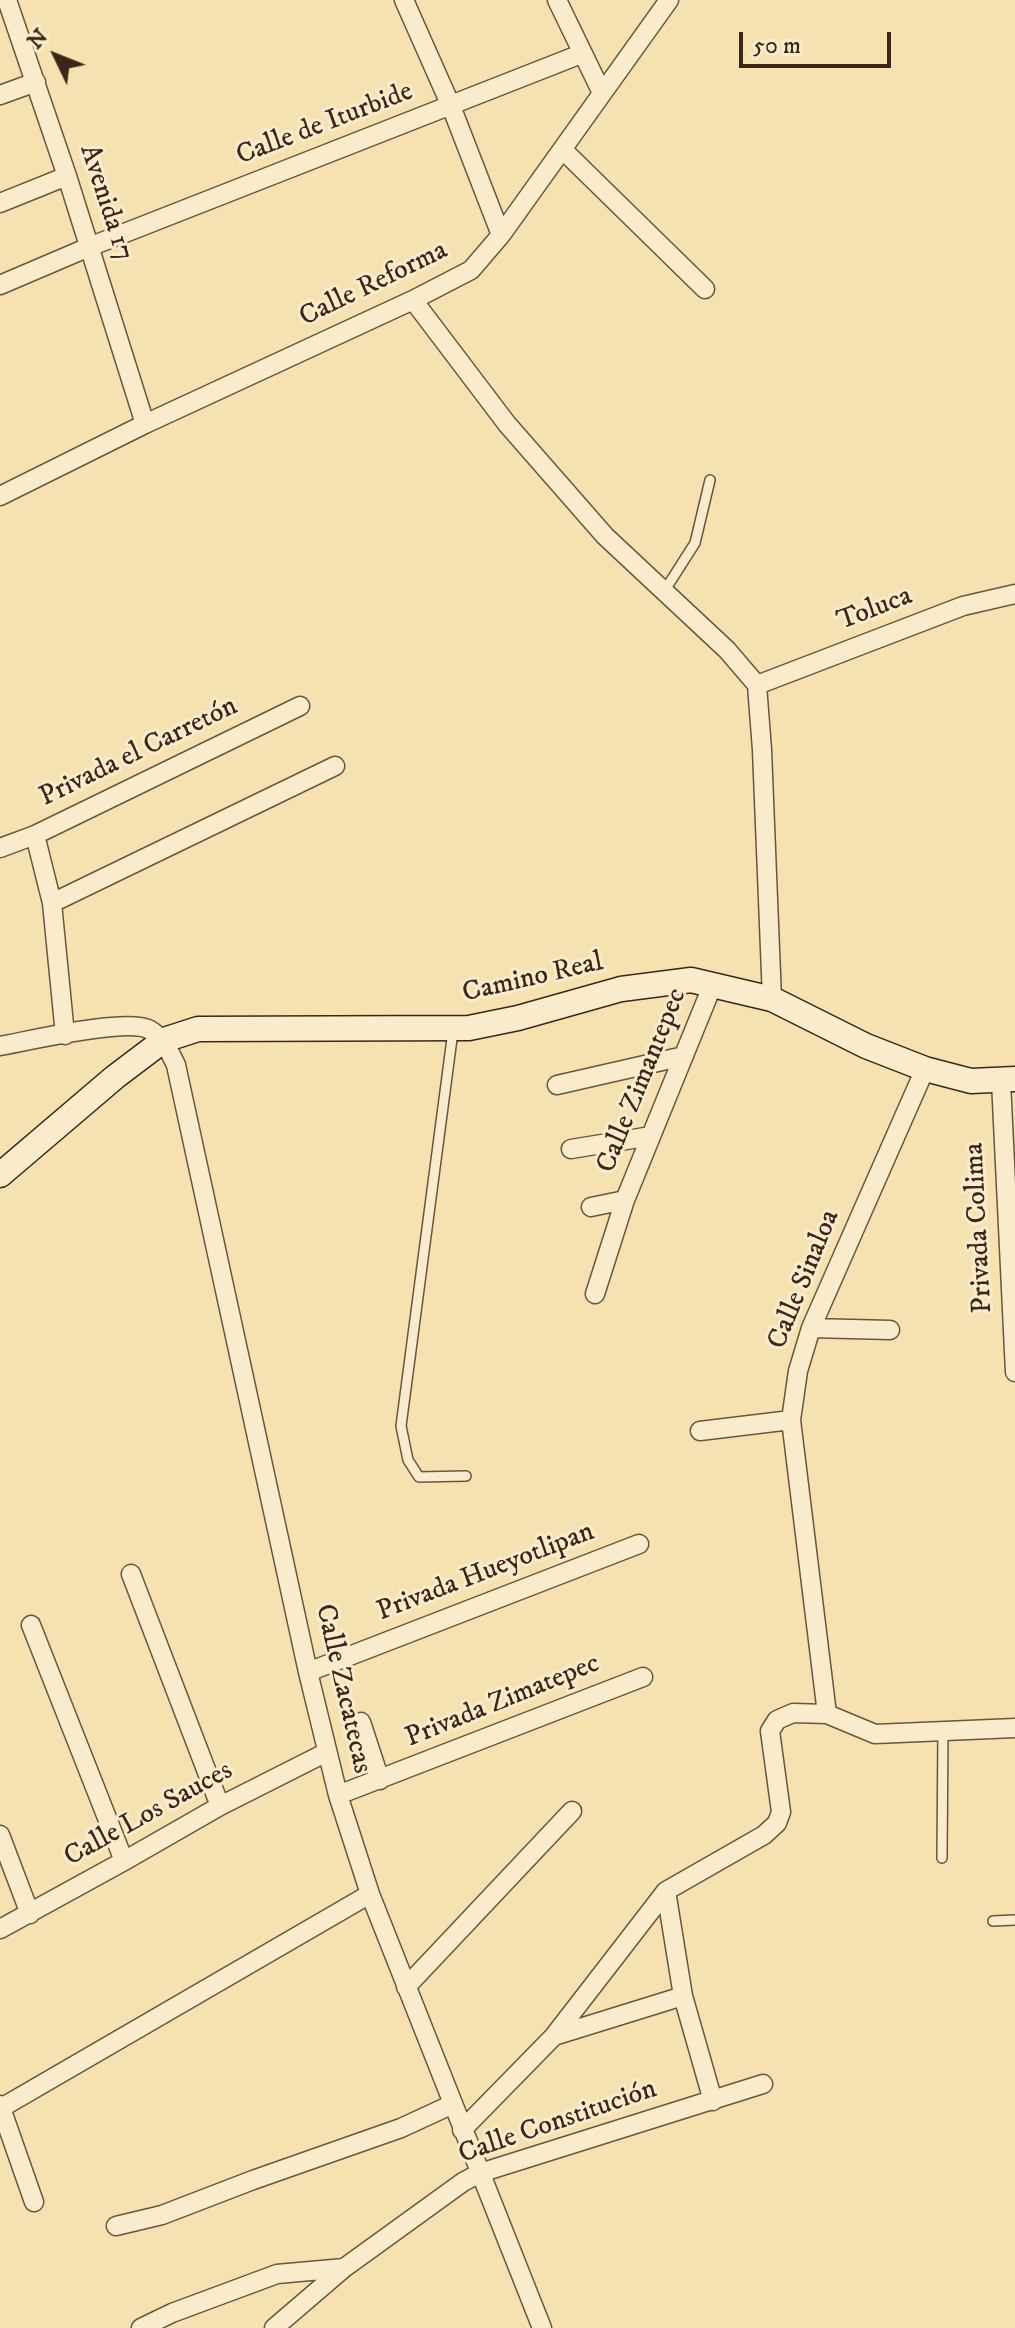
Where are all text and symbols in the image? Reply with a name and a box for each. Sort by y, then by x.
north arrow [16,16,96,96]
scale bar [743,16,895,66]
text: N [22,23,54,55]
text: 50 m [753,31,801,61]
street label: Calle de Iturbide [232,76,418,174]
street label: Avenida 17 [71,141,139,265]
street label: Calle Reforma [294,235,454,335]
street label: Toluca [833,580,917,640]
street label: Privada el Carretón [34,691,244,815]
street label: Camino Real [459,947,607,1011]
street label: Calle Zimantepec [591,984,695,1178]
street label: Privada Colima [959,1142,1001,1314]
street label: Calle Sinaloa [762,1206,848,1354]
street label: Privada Hueyotlipan [373,1516,599,1630]
street label: Calle Zacatecas [306,1601,378,1777]
street label: Privada Zimatepec [401,1648,605,1756]
street label: Calle Los Sauces [59,1755,239,1875]
street label: Calle Constitución [455,2073,661,2173]

